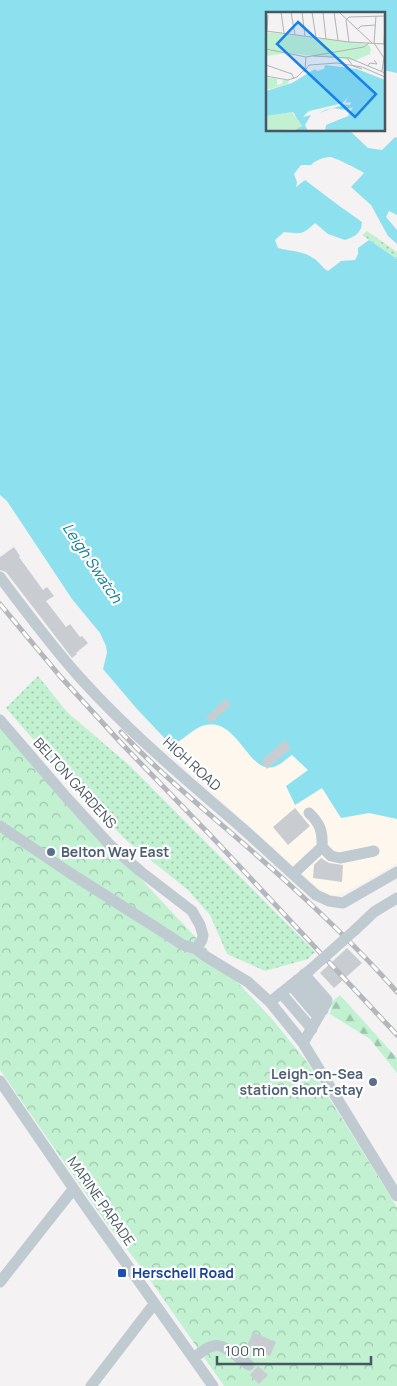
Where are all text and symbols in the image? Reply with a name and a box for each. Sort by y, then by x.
inset map [266,12,384,131]
water label: Leigh Swatch [58,519,128,608]
street label: HIGH ROAD [159,732,225,795]
street label: BELTON GARDENS [29,733,122,832]
place label: Belton Way East [61,842,169,861]
marker: Belton Way East [45,846,57,858]
place label: Leigh-on-Sea station short-stay [239,1064,363,1099]
marker: Leigh-on-Sea station short-stay [367,1076,379,1088]
street label: MARINE PARADE [64,1152,139,1249]
place label: Herschell Road [132,1263,234,1282]
marker: Herschell Road [116,1267,128,1279]
scale bar [217,1334,371,1366]
text: 100 m [225,1340,265,1361]

